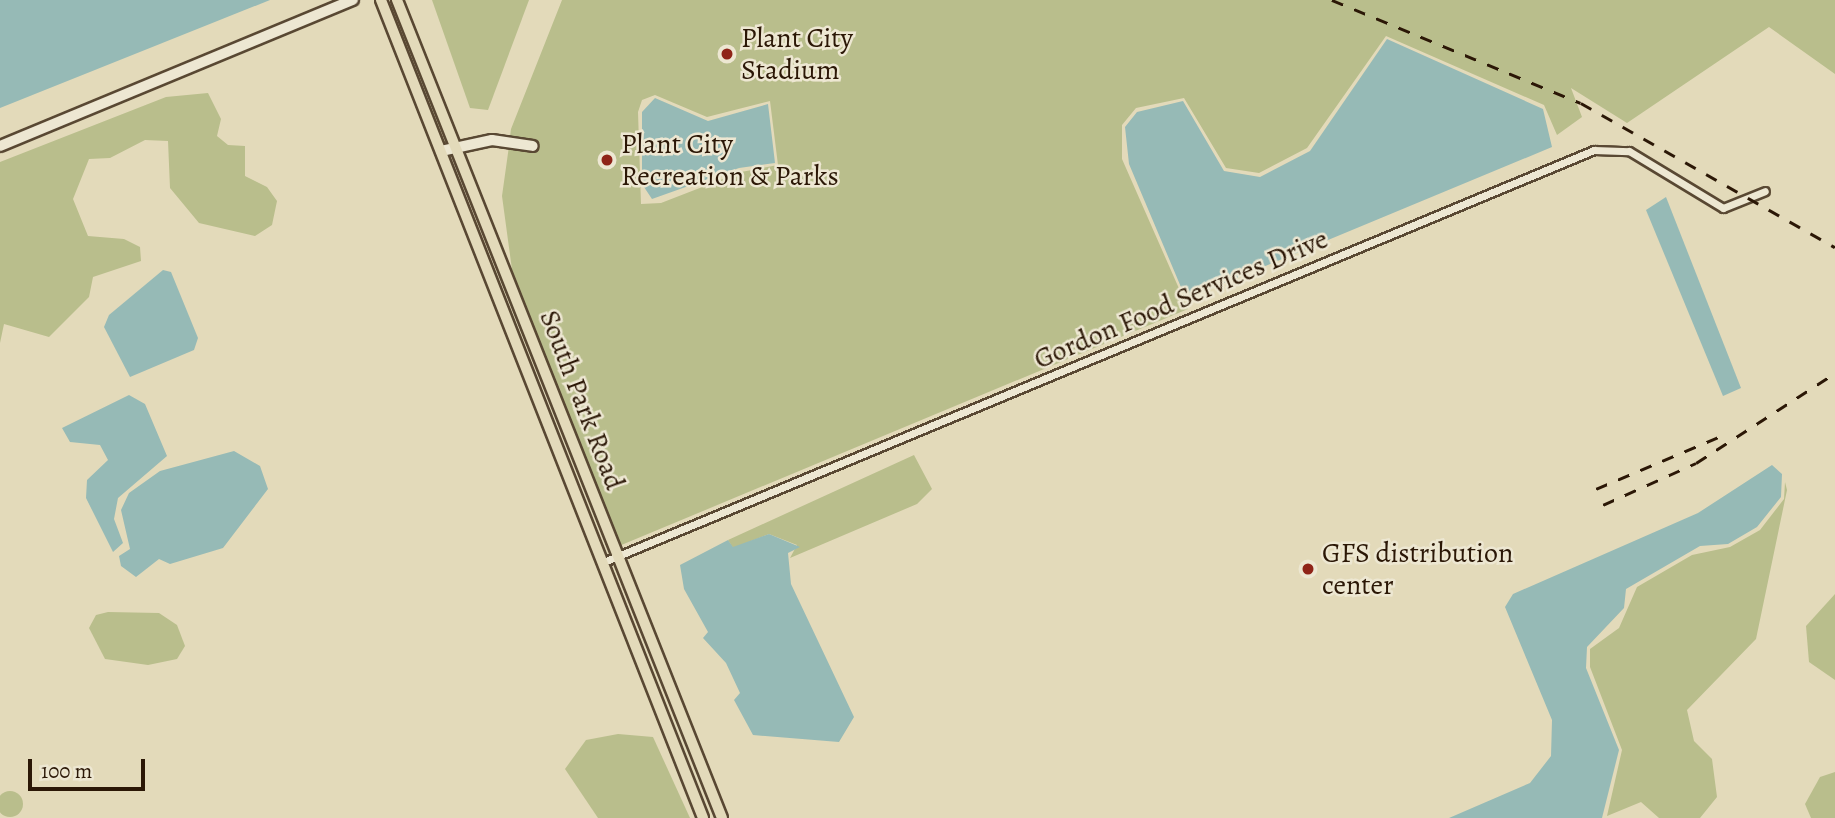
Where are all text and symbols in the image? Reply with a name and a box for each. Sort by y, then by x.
place label: Plant City Stadium [741,21,853,87]
marker: Plant City Stadium [719,46,735,62]
place label: Plant City Recreation & Parks [621,127,839,193]
marker: Plant City Recreation & Parks [599,152,615,168]
street label: Gordon Food Services Drive [1029,222,1333,376]
street label: South Park Road [532,306,632,494]
place label: GFS distribution center [1322,536,1513,602]
marker: GFS distribution center [1300,561,1316,577]
scale bar [32,744,149,788]
text: 100 m [41,757,92,785]

